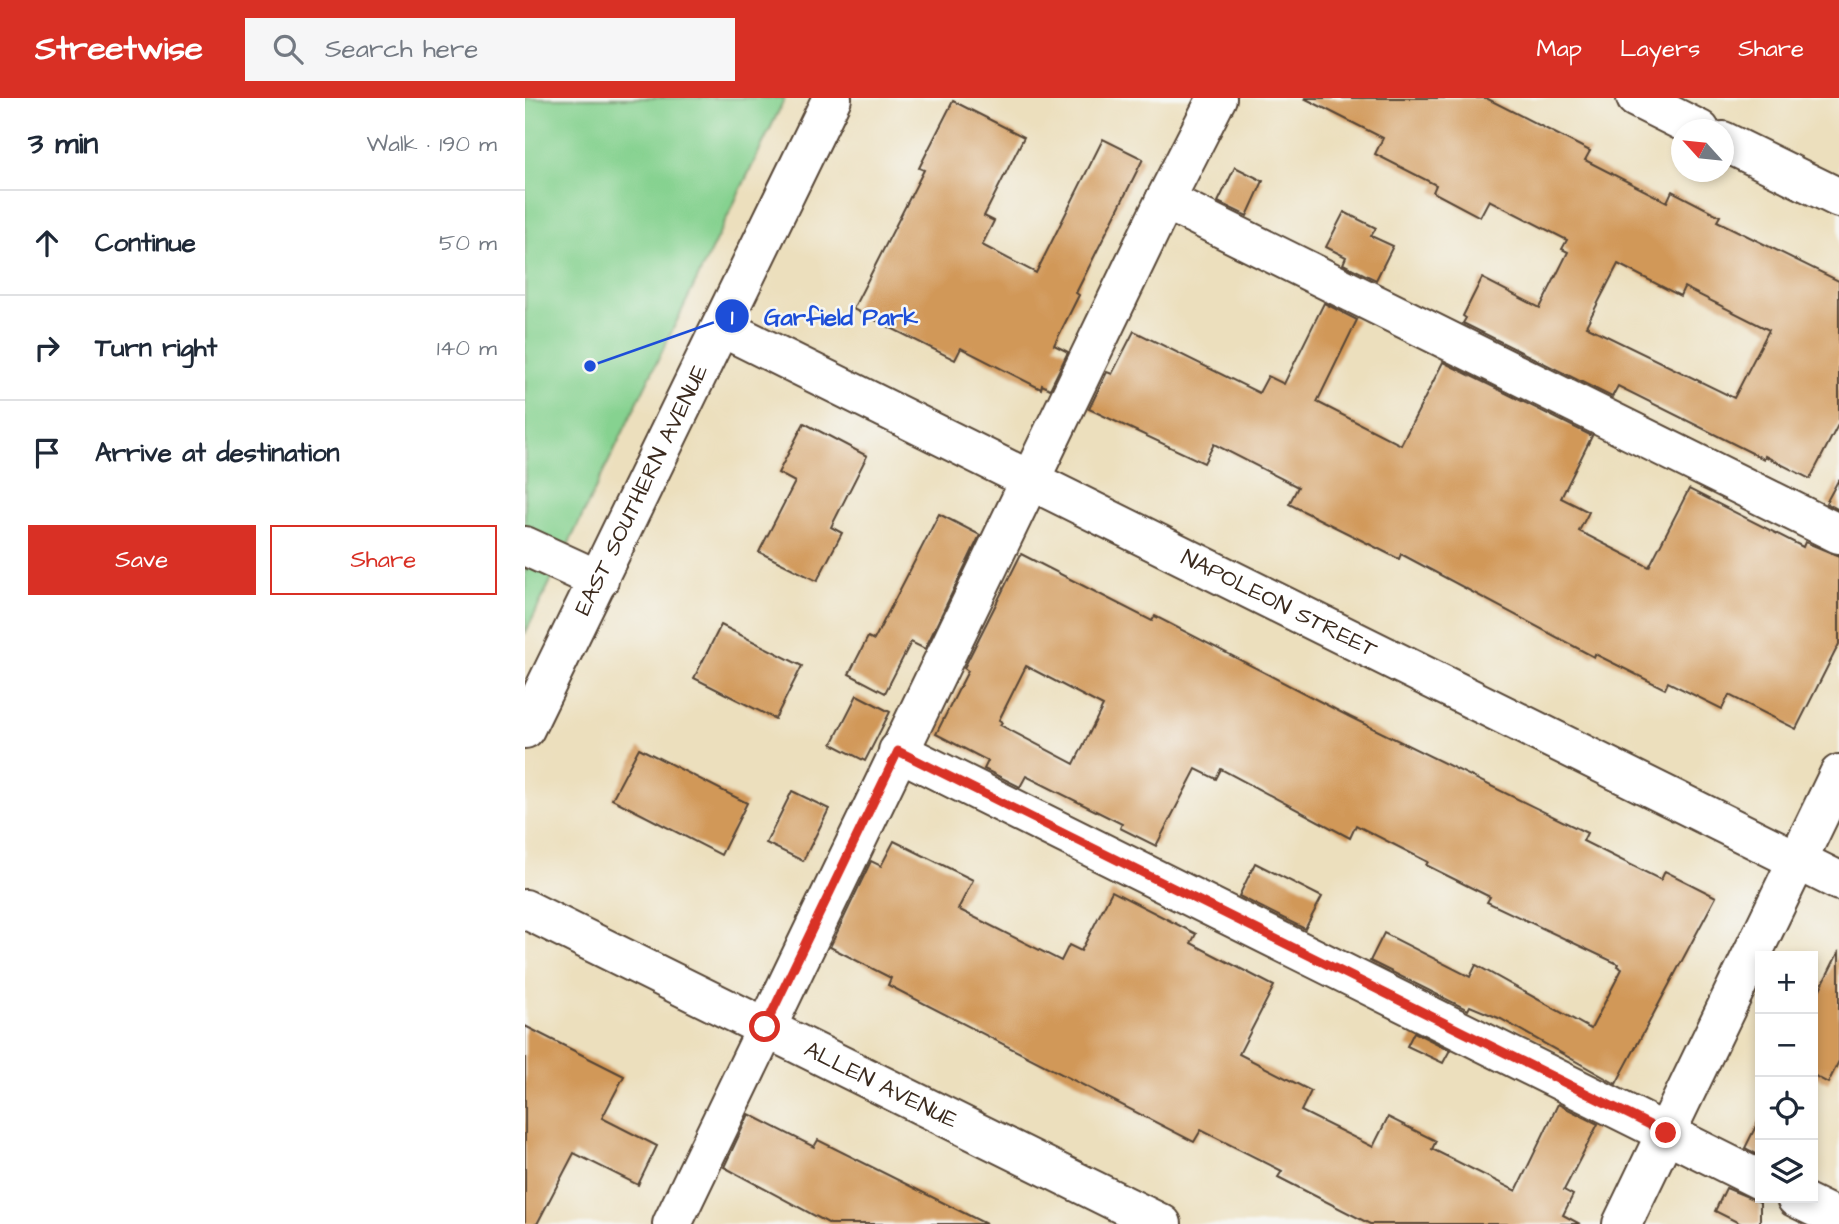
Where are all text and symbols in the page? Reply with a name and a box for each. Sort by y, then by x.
search box [245,18,735,81]
text: Streetwise [35,26,203,72]
icon: search [269,30,307,68]
text: Search here [325,31,478,67]
text: Map [1537,32,1582,66]
text: Layers [1620,32,1700,66]
text: Share [1738,32,1804,66]
north arrow [1671,119,1734,182]
text: 3 min [28,123,98,165]
text: Walk · 190 m [367,128,497,160]
icon: ahead [28,224,66,262]
text: Continue [95,225,196,261]
text: 50 m [439,227,497,259]
callout: Garfield Park [715,294,932,339]
text: Garfield Park [764,301,918,335]
text: 1 [731,303,734,332]
icon: right [28,329,66,367]
text: Turn right [95,330,217,366]
text: 140 m [437,332,497,364]
street label: EAST SOUTHERN AVENUE [567,359,716,621]
icon: arrive [28,434,66,472]
text: Arrive at destination [95,435,340,471]
button: Save [28,525,256,595]
button: Share [270,525,497,595]
street label: NAPOLEON STREET [1176,542,1383,666]
map controls [1755,951,1818,1203]
button: + [1755,951,1818,1014]
route start [749,1011,780,1042]
button: − [1755,1014,1818,1077]
street label: ALLEN AVENUE [799,1033,963,1137]
button: locate [1755,1077,1818,1140]
route end [1650,1117,1681,1148]
button: layers [1755,1140,1818,1203]

